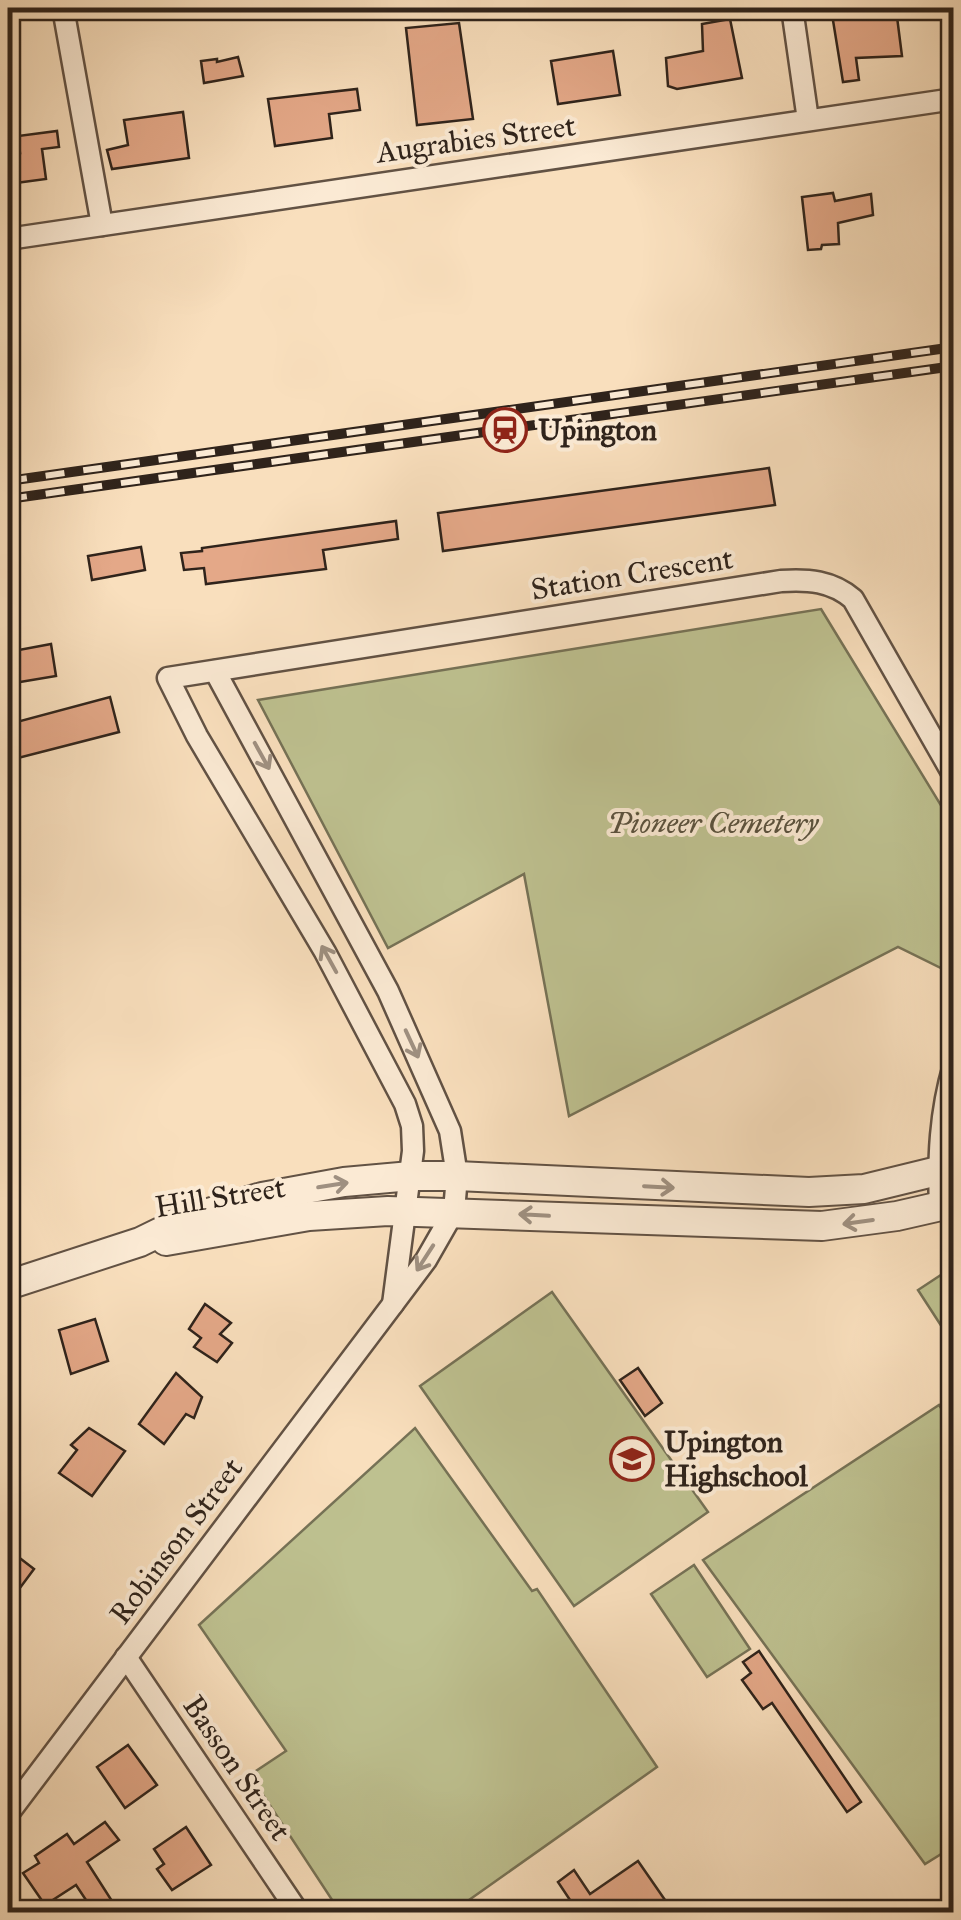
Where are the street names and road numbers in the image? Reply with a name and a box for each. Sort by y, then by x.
street label: Augrabies Street [372,107,578,171]
street label: Station Crescent [528,540,736,608]
street label: Hill Street [152,1169,288,1225]
street label: Robinson Street [102,1451,250,1631]
street label: Basson Street [175,1689,299,1848]

